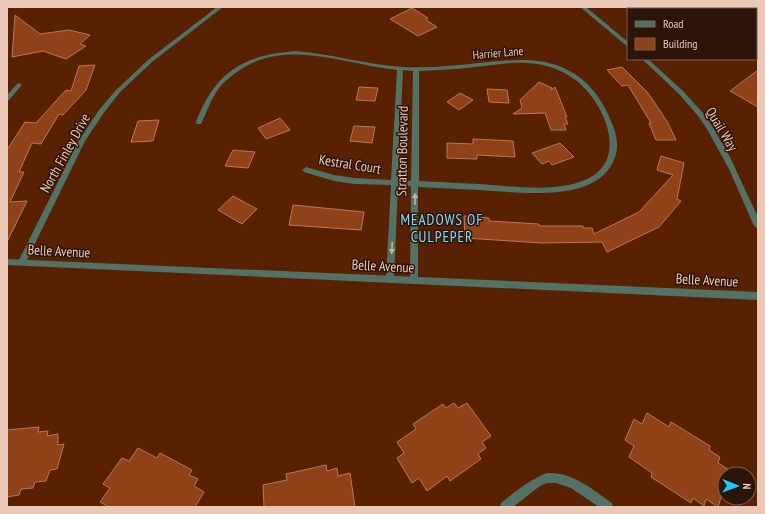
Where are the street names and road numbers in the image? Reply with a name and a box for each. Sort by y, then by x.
street label: Harrier Lane [472,43,524,62]
street label: Quail Way [702,104,743,155]
street label: Stratton Boulevard [392,106,412,196]
street label: North Finley Drive [36,110,94,196]
street label: Kestral Court [318,150,382,178]
street label: Belle Avenue [27,240,91,262]
street label: Belle Avenue [351,255,415,277]
street label: Belle Avenue [675,269,739,291]

